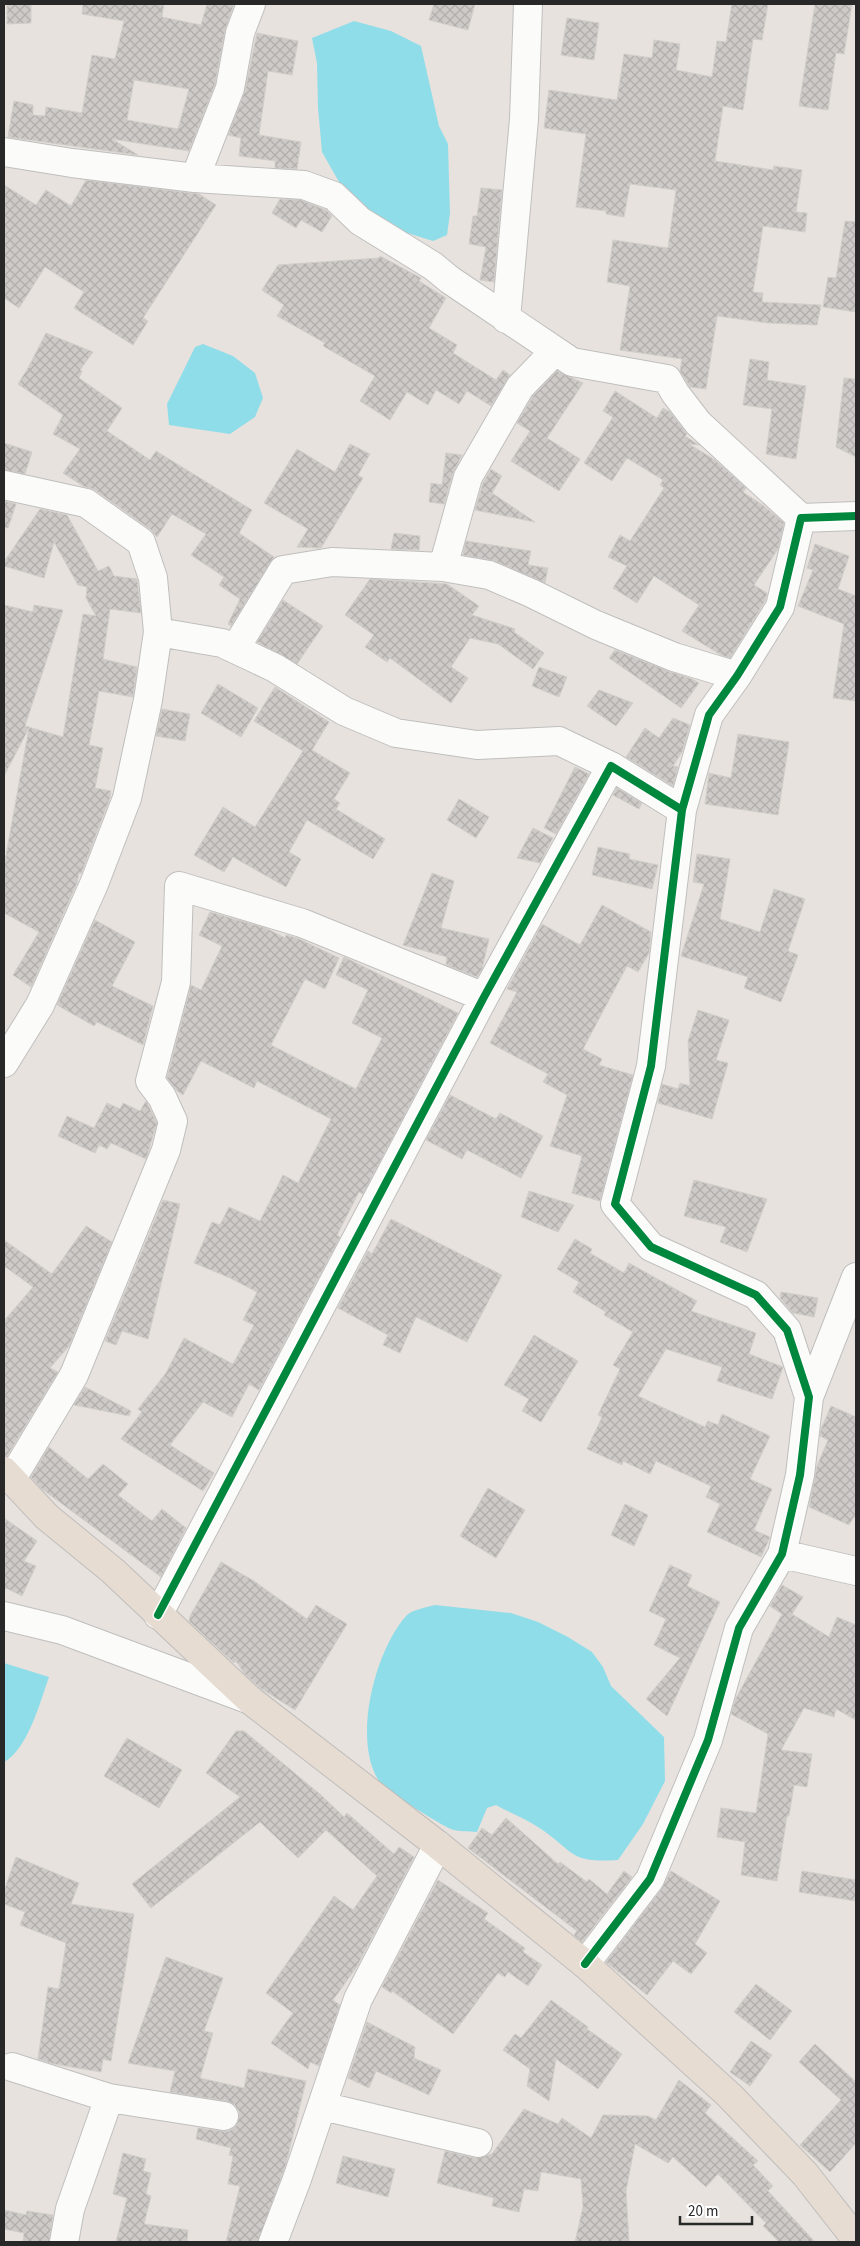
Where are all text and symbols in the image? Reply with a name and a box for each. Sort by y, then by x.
scale bar [680,2194,752,2226]
text: 20 m [688,2201,718,2222]

